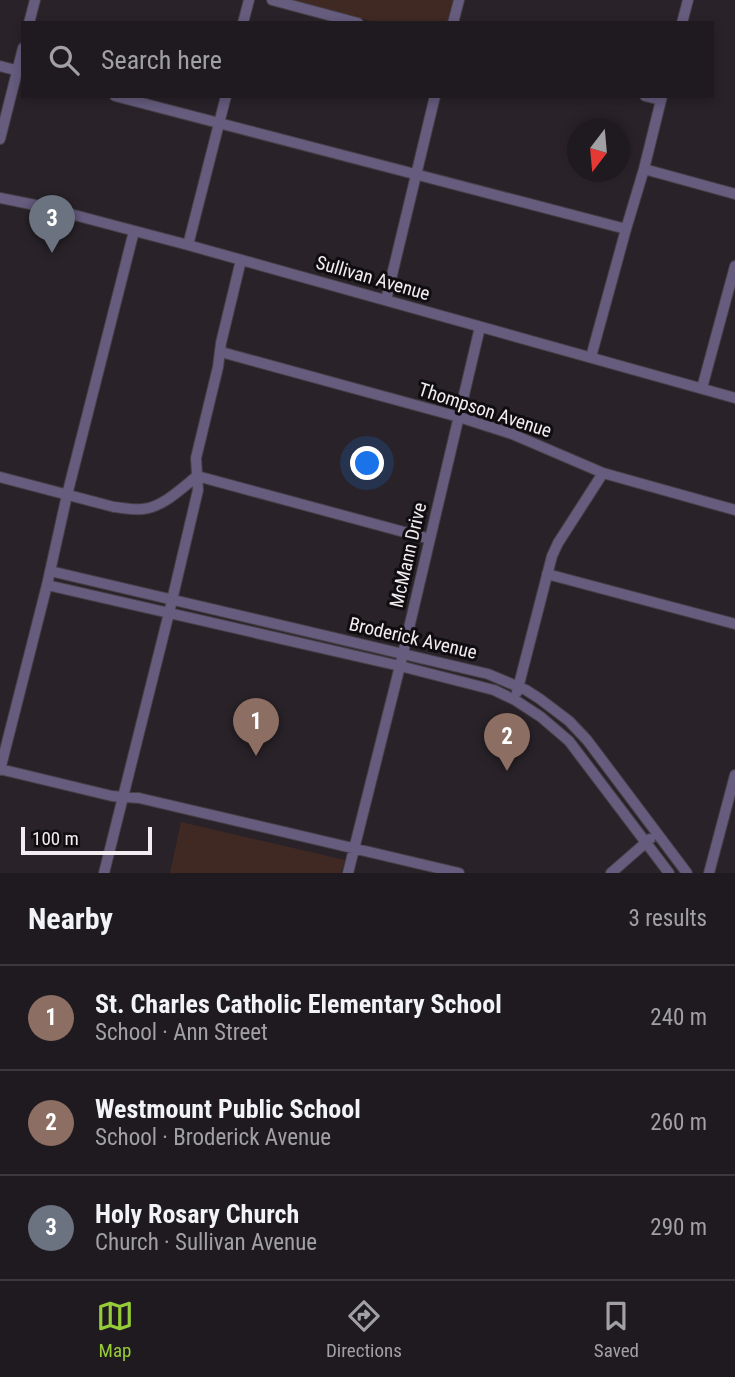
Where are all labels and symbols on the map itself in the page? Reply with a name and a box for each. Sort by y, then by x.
north arrow [567,119,630,182]
pin: 3 [29,195,75,253]
street label: Sullivan Avenue [313,251,433,305]
street label: Thompson Avenue [415,378,555,442]
your location [350,446,384,480]
street label: McMann Drive [385,500,431,610]
street label: Broderick Avenue [347,612,479,664]
pin: 1 [233,698,279,756]
pin: 2 [484,713,530,771]
scale bar [21,824,152,856]

